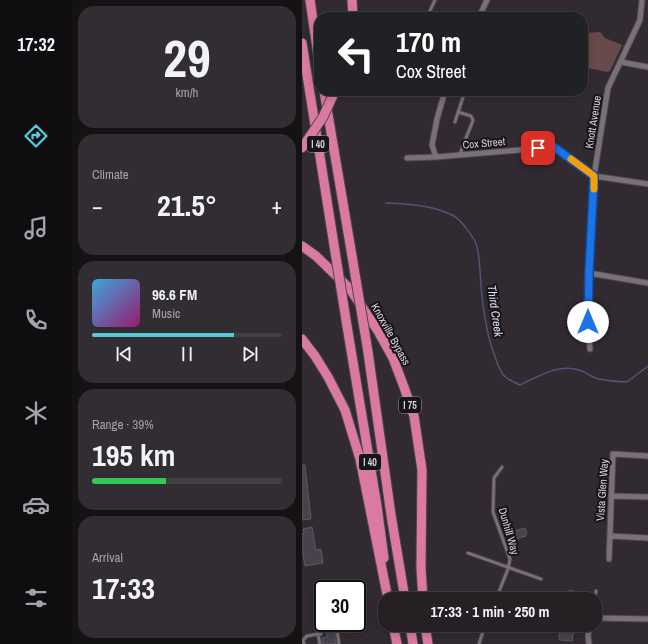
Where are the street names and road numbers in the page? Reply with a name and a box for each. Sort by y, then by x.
street label: Knott Avenue [582,94,604,150]
street label: Cox Street [462,134,506,152]
road number: I 40 [307,136,329,152]
street label: Knoxville Bypass [368,301,414,368]
road number: I 75 [399,397,421,413]
road number: I 40 [359,454,381,470]
street label: Vista Glen Way [593,458,611,522]
street label: Dunhill Way [496,506,523,557]

